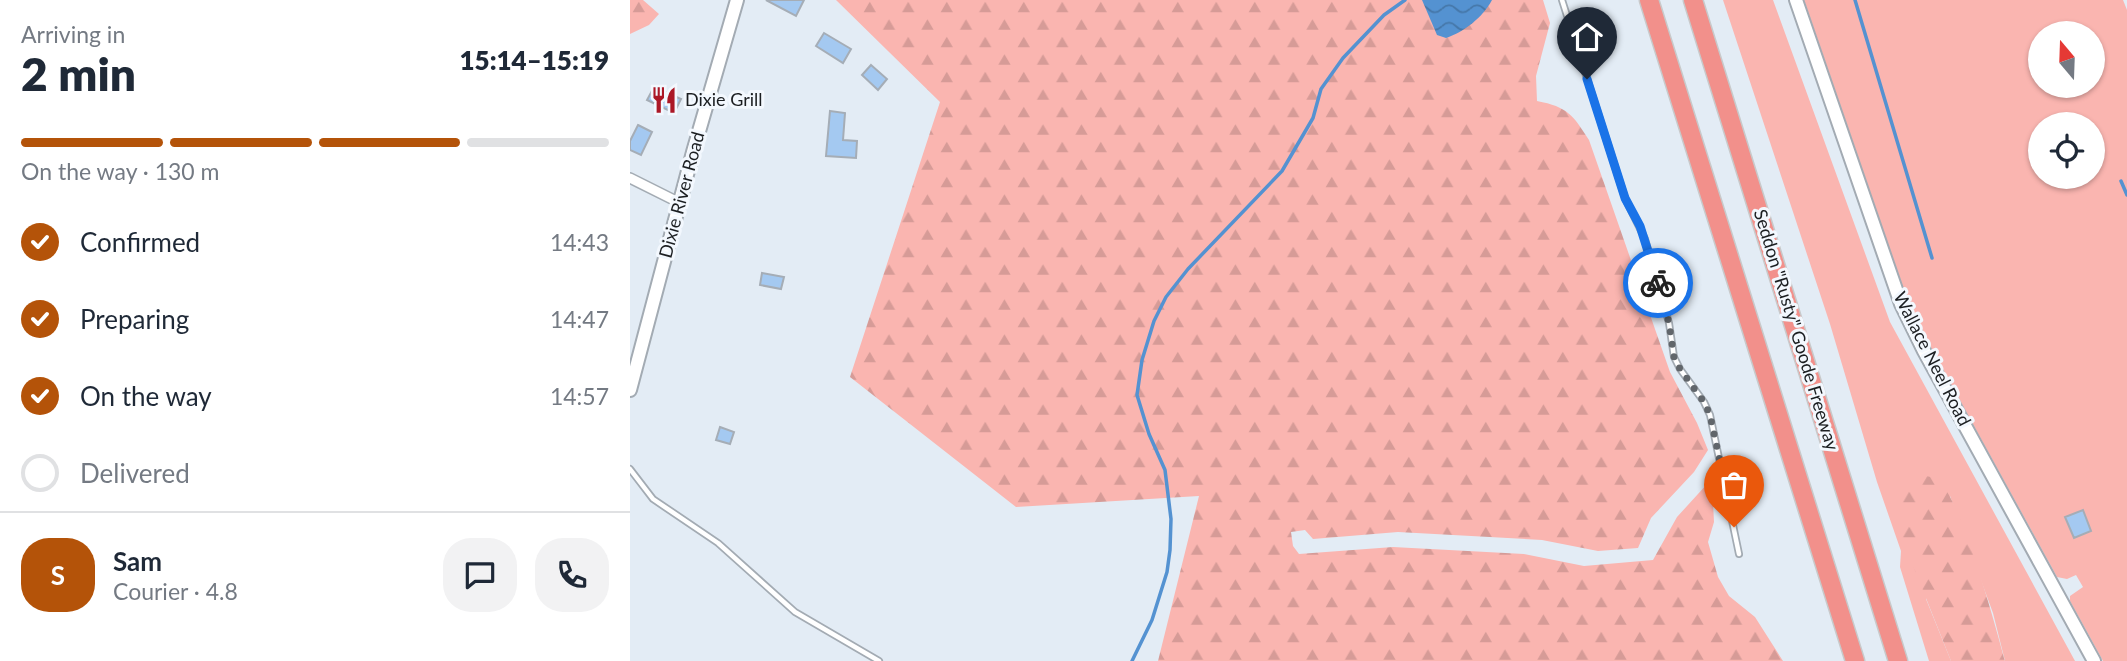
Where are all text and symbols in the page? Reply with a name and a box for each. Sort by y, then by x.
pin [1557,7,1617,79]
icon: home [1568,18,1606,56]
text: Arriving in [21,20,125,48]
north arrow [2028,21,2105,98]
map controls [2028,21,2105,189]
text: 15:14–15:19 [459,44,609,76]
text: 2 min [21,46,136,101]
restaurant icon: Dixie Grill [649,85,679,115]
place label: Dixie Grill [685,88,763,110]
button: locate [2028,112,2105,189]
street label: Dixie River Road [654,129,708,260]
text: On the way · 130 m [21,157,220,185]
street label: Seddon "Rusty" Goode Freeway [1750,207,1844,454]
icon: check [21,223,59,261]
text: Confirmed [80,226,200,258]
text: 14:43 [550,228,609,256]
courier [1623,248,1693,318]
icon: bike [1639,264,1677,302]
street label: Wallace Neel Road [1890,288,1976,429]
icon: check [21,300,59,338]
text: Preparing [80,303,189,335]
text: 14:47 [550,305,609,333]
icon: check [21,377,59,415]
text: On the way [80,380,212,412]
text: 14:57 [550,382,609,410]
pin [1704,455,1764,527]
text: Delivered [80,457,190,489]
icon: bag [1715,466,1753,504]
button: chat [443,538,517,612]
button: phone [535,538,609,612]
text: Sam [113,545,162,577]
text: S [51,559,65,591]
text: Courier · 4.8 [113,577,238,605]

